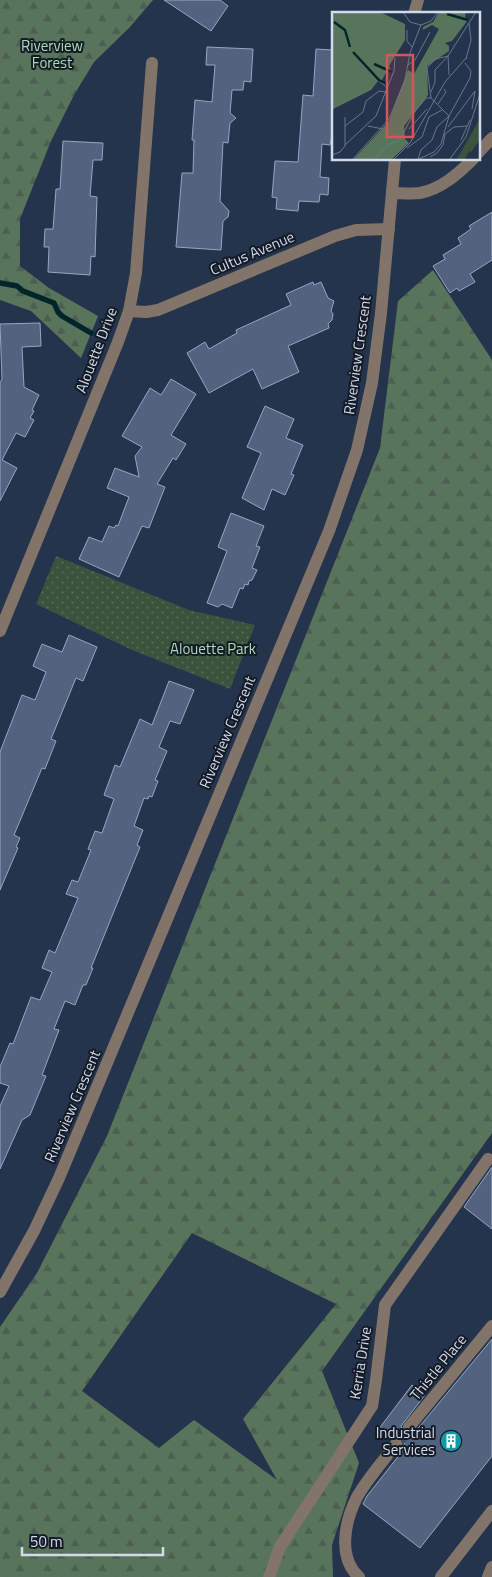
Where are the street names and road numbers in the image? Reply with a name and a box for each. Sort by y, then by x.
street label: Cultus Avenue [206,225,298,281]
street label: Riverview Crescent [337,293,377,416]
street label: Alouette Drive [69,304,123,396]
street label: Riverview Crescent [193,672,261,792]
street label: Riverview Crescent [38,1046,106,1166]
street label: Kerria Drive [343,1325,377,1401]
street label: Thistle Place [404,1329,472,1405]

